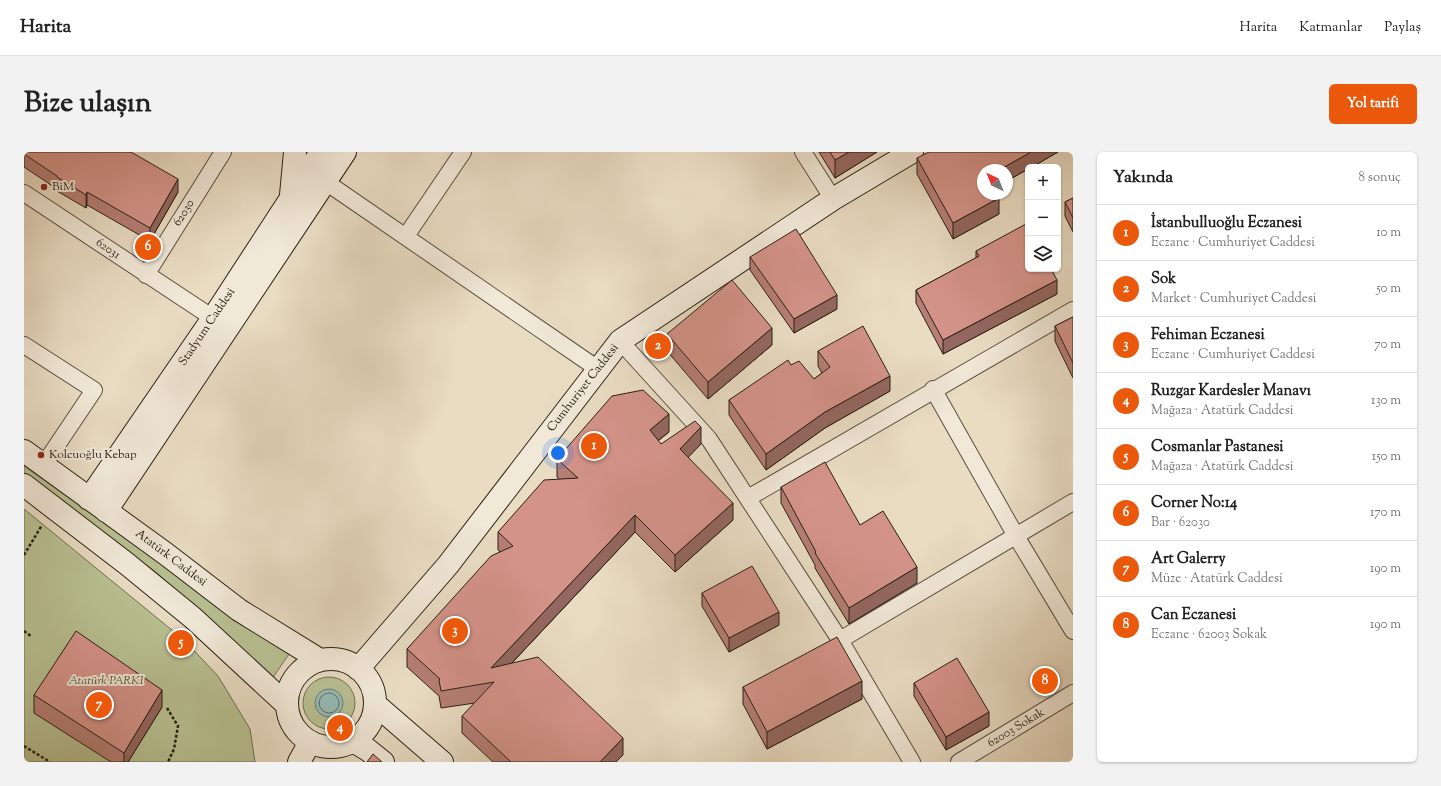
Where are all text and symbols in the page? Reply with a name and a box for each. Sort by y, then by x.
text: Harita [20,14,71,41]
text: Harita [1240,18,1277,38]
text: Katmanlar [1299,18,1362,38]
text: Paylaş [1384,18,1421,38]
text: Bize ulaşın [24,84,152,124]
button: Yol tarifi [1329,84,1417,124]
north arrow [977,164,1013,200]
map controls [1025,164,1061,272]
button: + [1025,164,1061,200]
text: Yakında [1113,166,1173,190]
text: 8 sonuç [1359,169,1401,187]
place label: BiM [52,178,74,196]
marker: BiM [39,182,49,192]
street label: 62030 [169,196,199,230]
button: − [1025,200,1061,236]
text: İstanbulluoğlu Eczanesi [1151,213,1302,234]
text: 1 [1124,224,1128,242]
text: 10 m [1376,224,1401,242]
pin: 6 [135,232,161,262]
street label: 62031 [92,234,124,264]
text: Eczane · Cumhuriyet Caddesi [1151,234,1315,252]
button: layers [1025,236,1061,272]
text: Sok [1151,269,1176,290]
text: 2 [1123,280,1129,298]
text: 50 m [1376,280,1401,298]
street label: Stadyum Caddesi [174,284,240,370]
text: Market · Cumhuriyet Caddesi [1151,290,1317,308]
text: Fehiman Eczanesi [1151,325,1265,346]
pin: 2 [645,331,671,361]
text: 3 [1123,336,1129,354]
text: 70 m [1374,336,1401,354]
street label: Cumhuriyet Caddesi [543,339,624,436]
text: Eczane · Cumhuriyet Caddesi [1151,346,1315,364]
text: Ruzgar Kardesler Manavı [1151,381,1311,402]
text: 4 [1123,392,1129,410]
text: 130 m [1371,392,1401,410]
text: Mağaza · Atatürk Caddesi [1151,402,1294,420]
pin: 1 [581,431,607,461]
text: Cosmanlar Pastanesi [1151,437,1284,458]
your location [548,443,568,463]
place label: Kolcuoğlu Kebap [49,446,137,464]
text: 5 [1124,448,1128,466]
text: 150 m [1372,448,1401,466]
marker: Kolcuoğlu Kebap [36,450,46,460]
text: Mağaza · Atatürk Caddesi [1151,458,1294,476]
text: Corner No:14 [1151,493,1237,514]
text: 6 [1123,504,1129,522]
text: 170 m [1370,504,1401,522]
text: Bar · 62030 [1151,514,1210,532]
street label: Atatürk Caddesi [131,525,211,591]
text: Art Galerry [1151,549,1226,570]
text: 7 [1123,560,1129,578]
text: 190 m [1370,560,1401,578]
text: Müze · Atatürk Caddesi [1151,570,1283,588]
text: Can Eczanesi [1151,605,1236,626]
pin: 3 [442,616,468,646]
text: 8 [1123,616,1129,634]
text: 190 m [1370,616,1401,634]
text: Eczane · 62003 Sokak [1151,626,1267,644]
pin: 5 [168,628,194,658]
pin: 8 [1032,666,1058,696]
park label: Atatürk PARKI [68,672,144,690]
pin: 7 [86,690,112,720]
street label: 62003 Sokak [984,704,1048,752]
pin: 4 [327,713,353,743]

